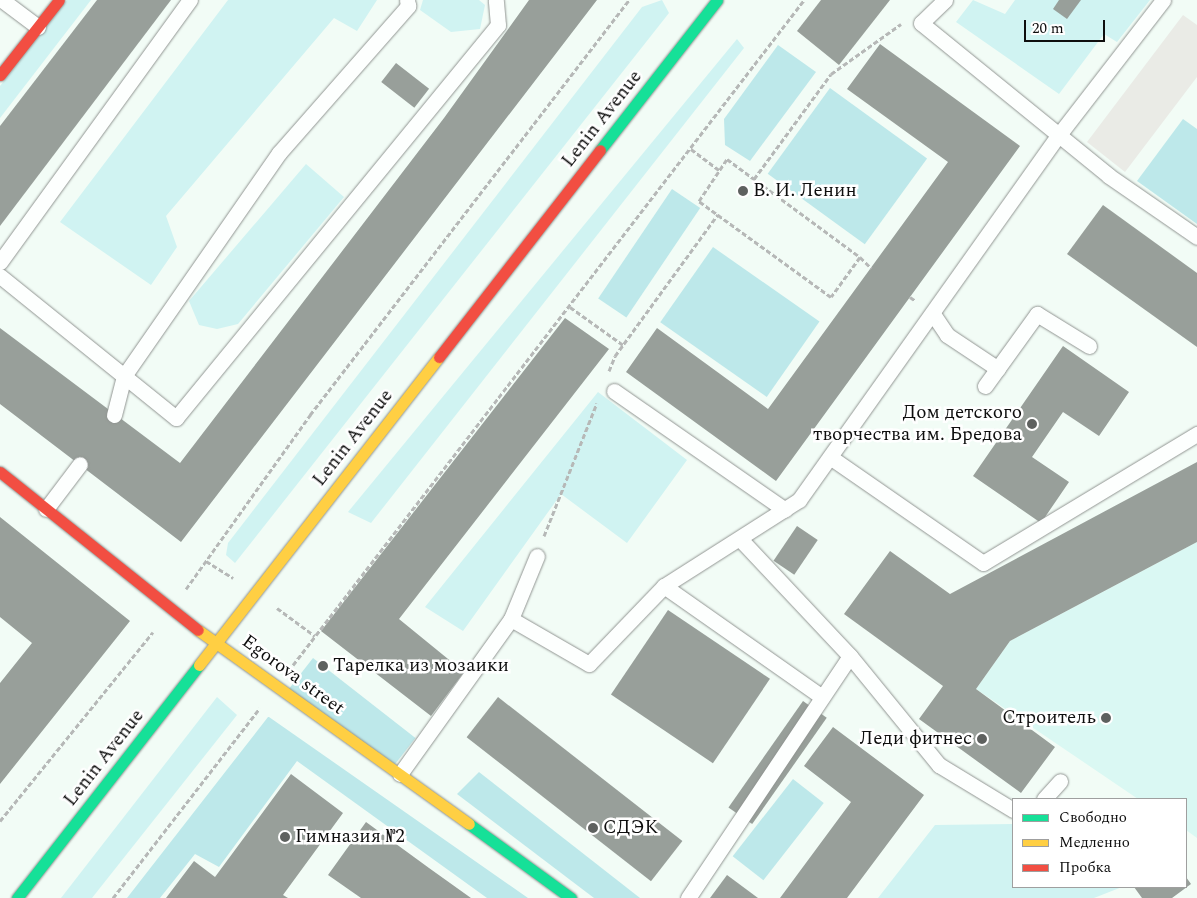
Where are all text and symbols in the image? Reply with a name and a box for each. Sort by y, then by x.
scale bar [1027,10,1108,42]
text: 20 m [1032,17,1064,40]
street label: Lenin Avenue [557,66,647,172]
place label: В. И. Ленин [753,180,857,202]
marker: В. И. Ленин [737,185,749,197]
street label: Lenin Avenue [308,385,398,491]
place label: Дом детского творчества им. Бредова [813,402,1022,446]
marker: Дом детского творчества им. Бредова [1026,418,1038,430]
street label: Egorova street [237,630,349,720]
place label: Тарелка из мозаики [333,655,509,677]
marker: Тарелка из мозаики [317,660,329,672]
street label: Lenin Avenue [59,705,149,811]
place label: Строитель [1002,707,1096,729]
marker: Строитель [1100,712,1112,724]
place label: Леди фитнес [860,728,972,750]
marker: Леди фитнес [976,733,988,745]
legend [1012,798,1187,888]
text: Свободно [1059,806,1127,829]
place label: СДЭК [603,817,658,839]
marker: СДЭК [587,822,599,834]
place label: Гимназия №2 [295,826,405,848]
marker: Гимназия №2 [279,831,291,843]
text: Медленно [1059,831,1130,854]
text: Пробка [1059,856,1111,879]

